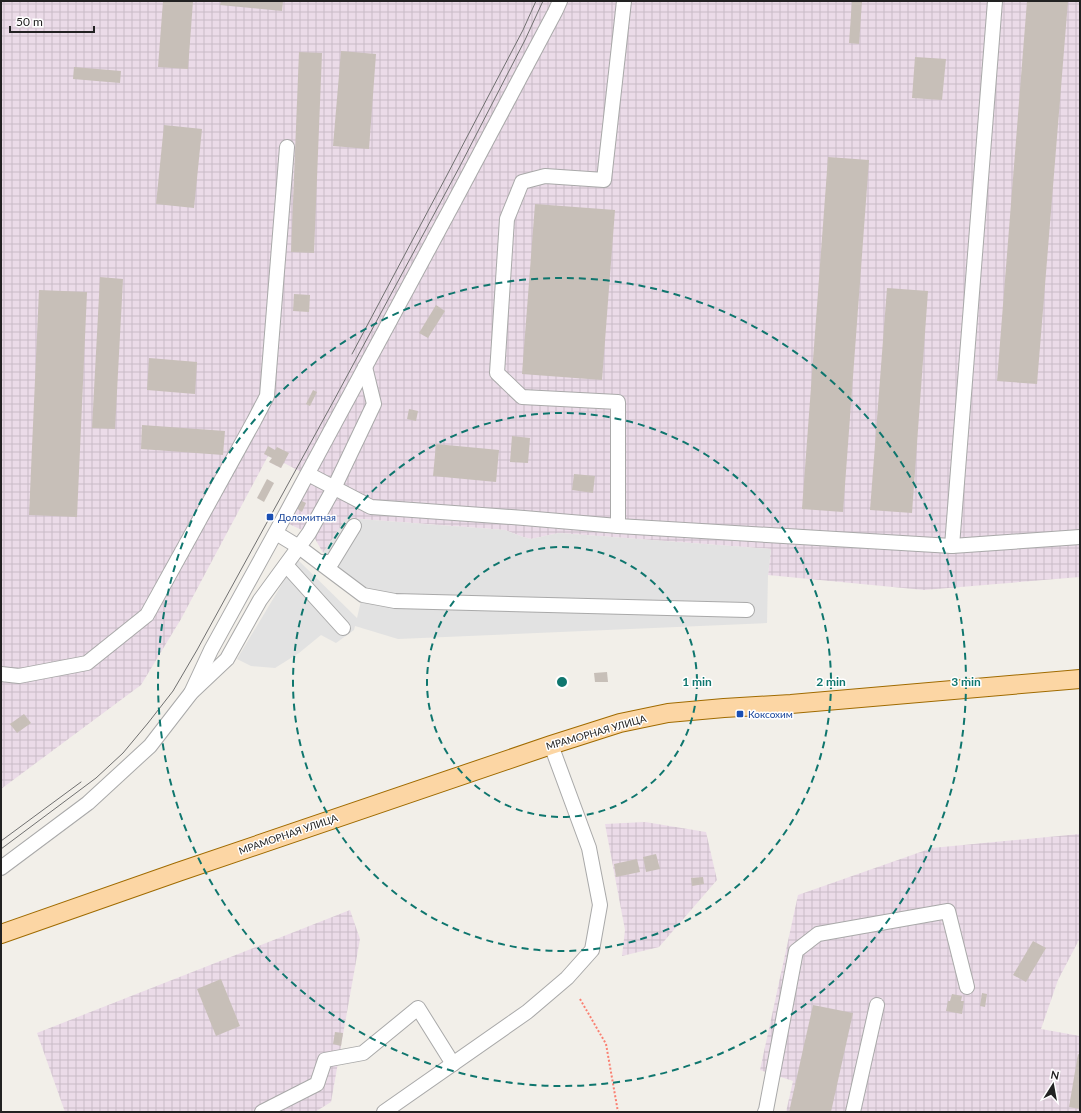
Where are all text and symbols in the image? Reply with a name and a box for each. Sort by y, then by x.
scale bar [10,8,94,34]
text: 50 m [16,14,43,29]
place label: Доломитная [278,511,336,523]
marker: Доломитная [265,512,275,522]
text: 1 min [682,674,712,689]
text: 2 min [816,674,846,689]
text: 3 min [951,674,981,689]
centre of rings [555,675,569,689]
place label: Коксохим [748,708,793,720]
marker: Коксохим [735,709,745,719]
street label: МРАМОРНАЯ УЛИЦА [545,712,648,752]
street label: МРАМОРНАЯ УЛИЦА [237,811,339,857]
north arrow [1033,1065,1073,1105]
text: N [1050,1068,1060,1082]

